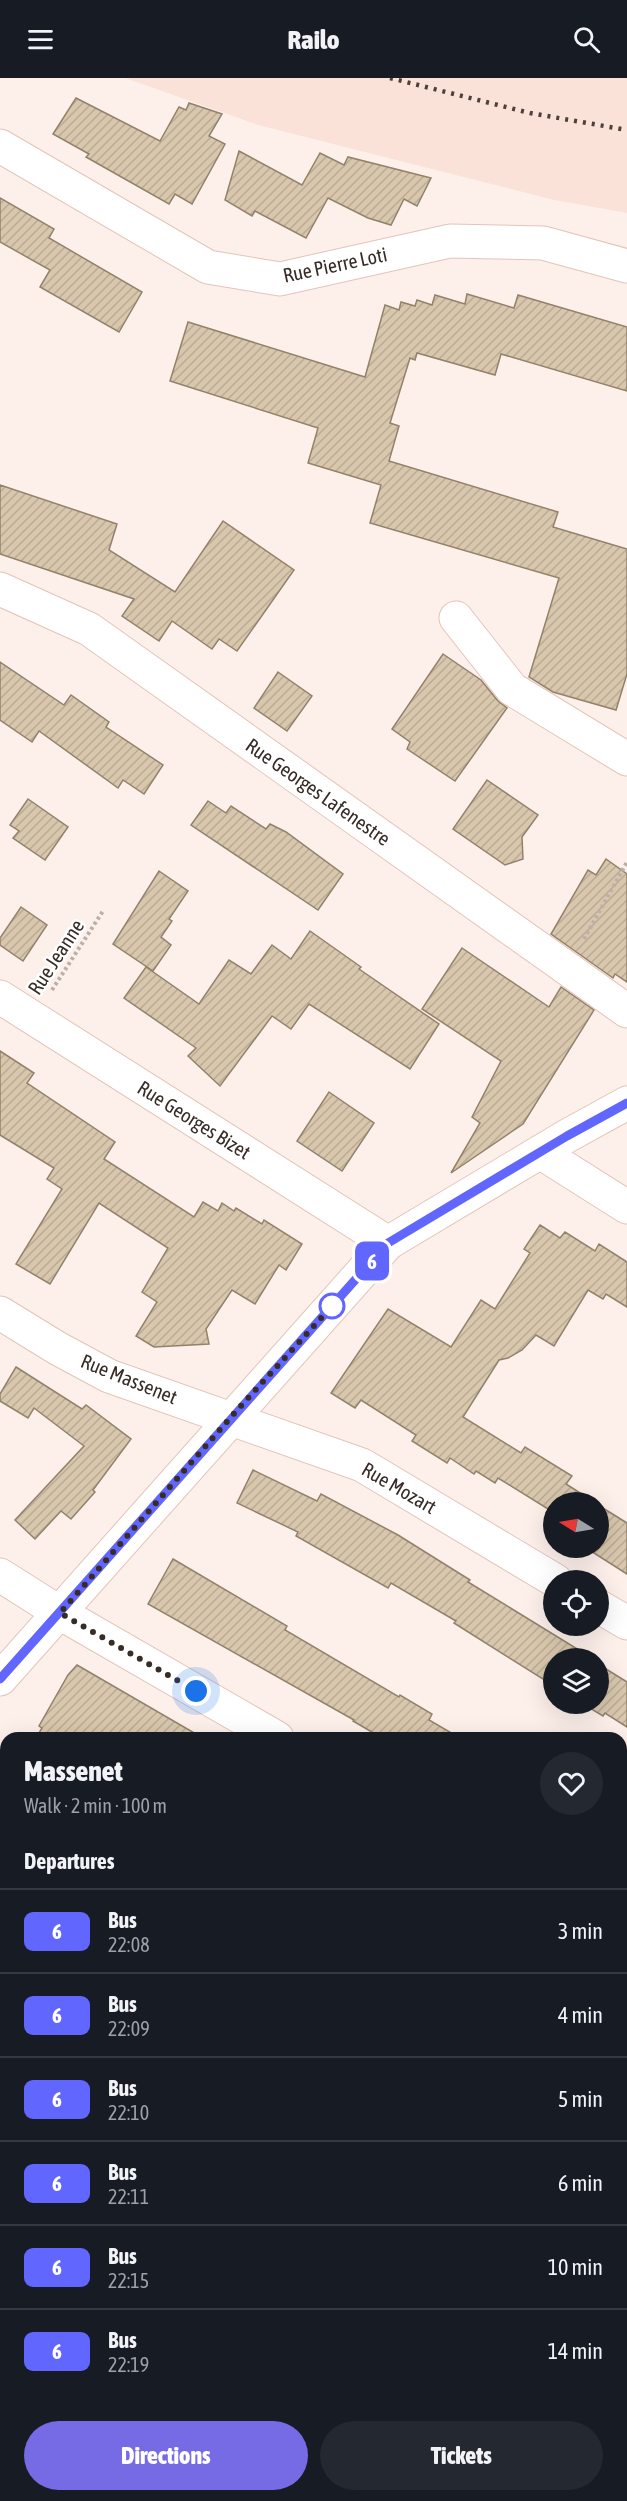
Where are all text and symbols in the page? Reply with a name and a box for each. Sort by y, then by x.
icon: menu [24,23,57,56]
icon: search [570,23,603,56]
text: Railo [288,24,339,55]
street label: Rue Pierre Loti [281,242,389,287]
street label: Rue Georges Lafenestre [242,733,395,850]
street label: Rue Jeanne [23,915,88,999]
street label: Rue Georges Bizet [134,1076,255,1164]
line badge: 6 [352,1242,392,1280]
text: 6 [367,1249,377,1273]
unlabelled marker [319,1293,345,1319]
street label: Rue Massenet [78,1349,181,1408]
street label: Rue Mozart [358,1457,441,1518]
north arrow [543,1492,609,1558]
map controls [543,1492,609,1714]
button: locate [543,1570,609,1636]
button: layers [543,1648,609,1714]
your location [181,1676,211,1706]
button: heart [540,1752,603,1815]
text: Massenet [24,1755,123,1787]
text: Walk · 2 min · 100 m [24,1794,167,1817]
text: Departures [24,1848,114,1874]
text: Bus [108,1907,137,1933]
text: 3 min [558,1918,603,1944]
text: 6 [52,1919,62,1943]
text: 22:08 [108,1933,150,1956]
text: Bus [108,1991,137,2017]
text: 4 min [558,2002,603,2028]
text: 6 [52,2003,62,2027]
text: 22:09 [108,2017,150,2040]
text: Bus [108,2075,137,2101]
text: 5 min [558,2086,603,2112]
text: 6 [52,2087,62,2111]
text: 22:10 [108,2101,149,2124]
text: Bus [108,2159,137,2185]
text: 6 min [558,2170,603,2196]
text: 6 [52,2171,62,2195]
text: 22:11 [108,2185,149,2208]
text: Bus [108,2243,137,2269]
text: 10 min [548,2254,603,2280]
text: 6 [52,2255,62,2279]
text: 22:15 [108,2269,149,2292]
text: Bus [108,2327,137,2353]
text: 14 min [548,2338,603,2364]
text: 6 [52,2339,62,2363]
text: 22:19 [108,2353,149,2376]
button: Directions [24,2421,308,2490]
button: Tickets [320,2421,603,2490]

